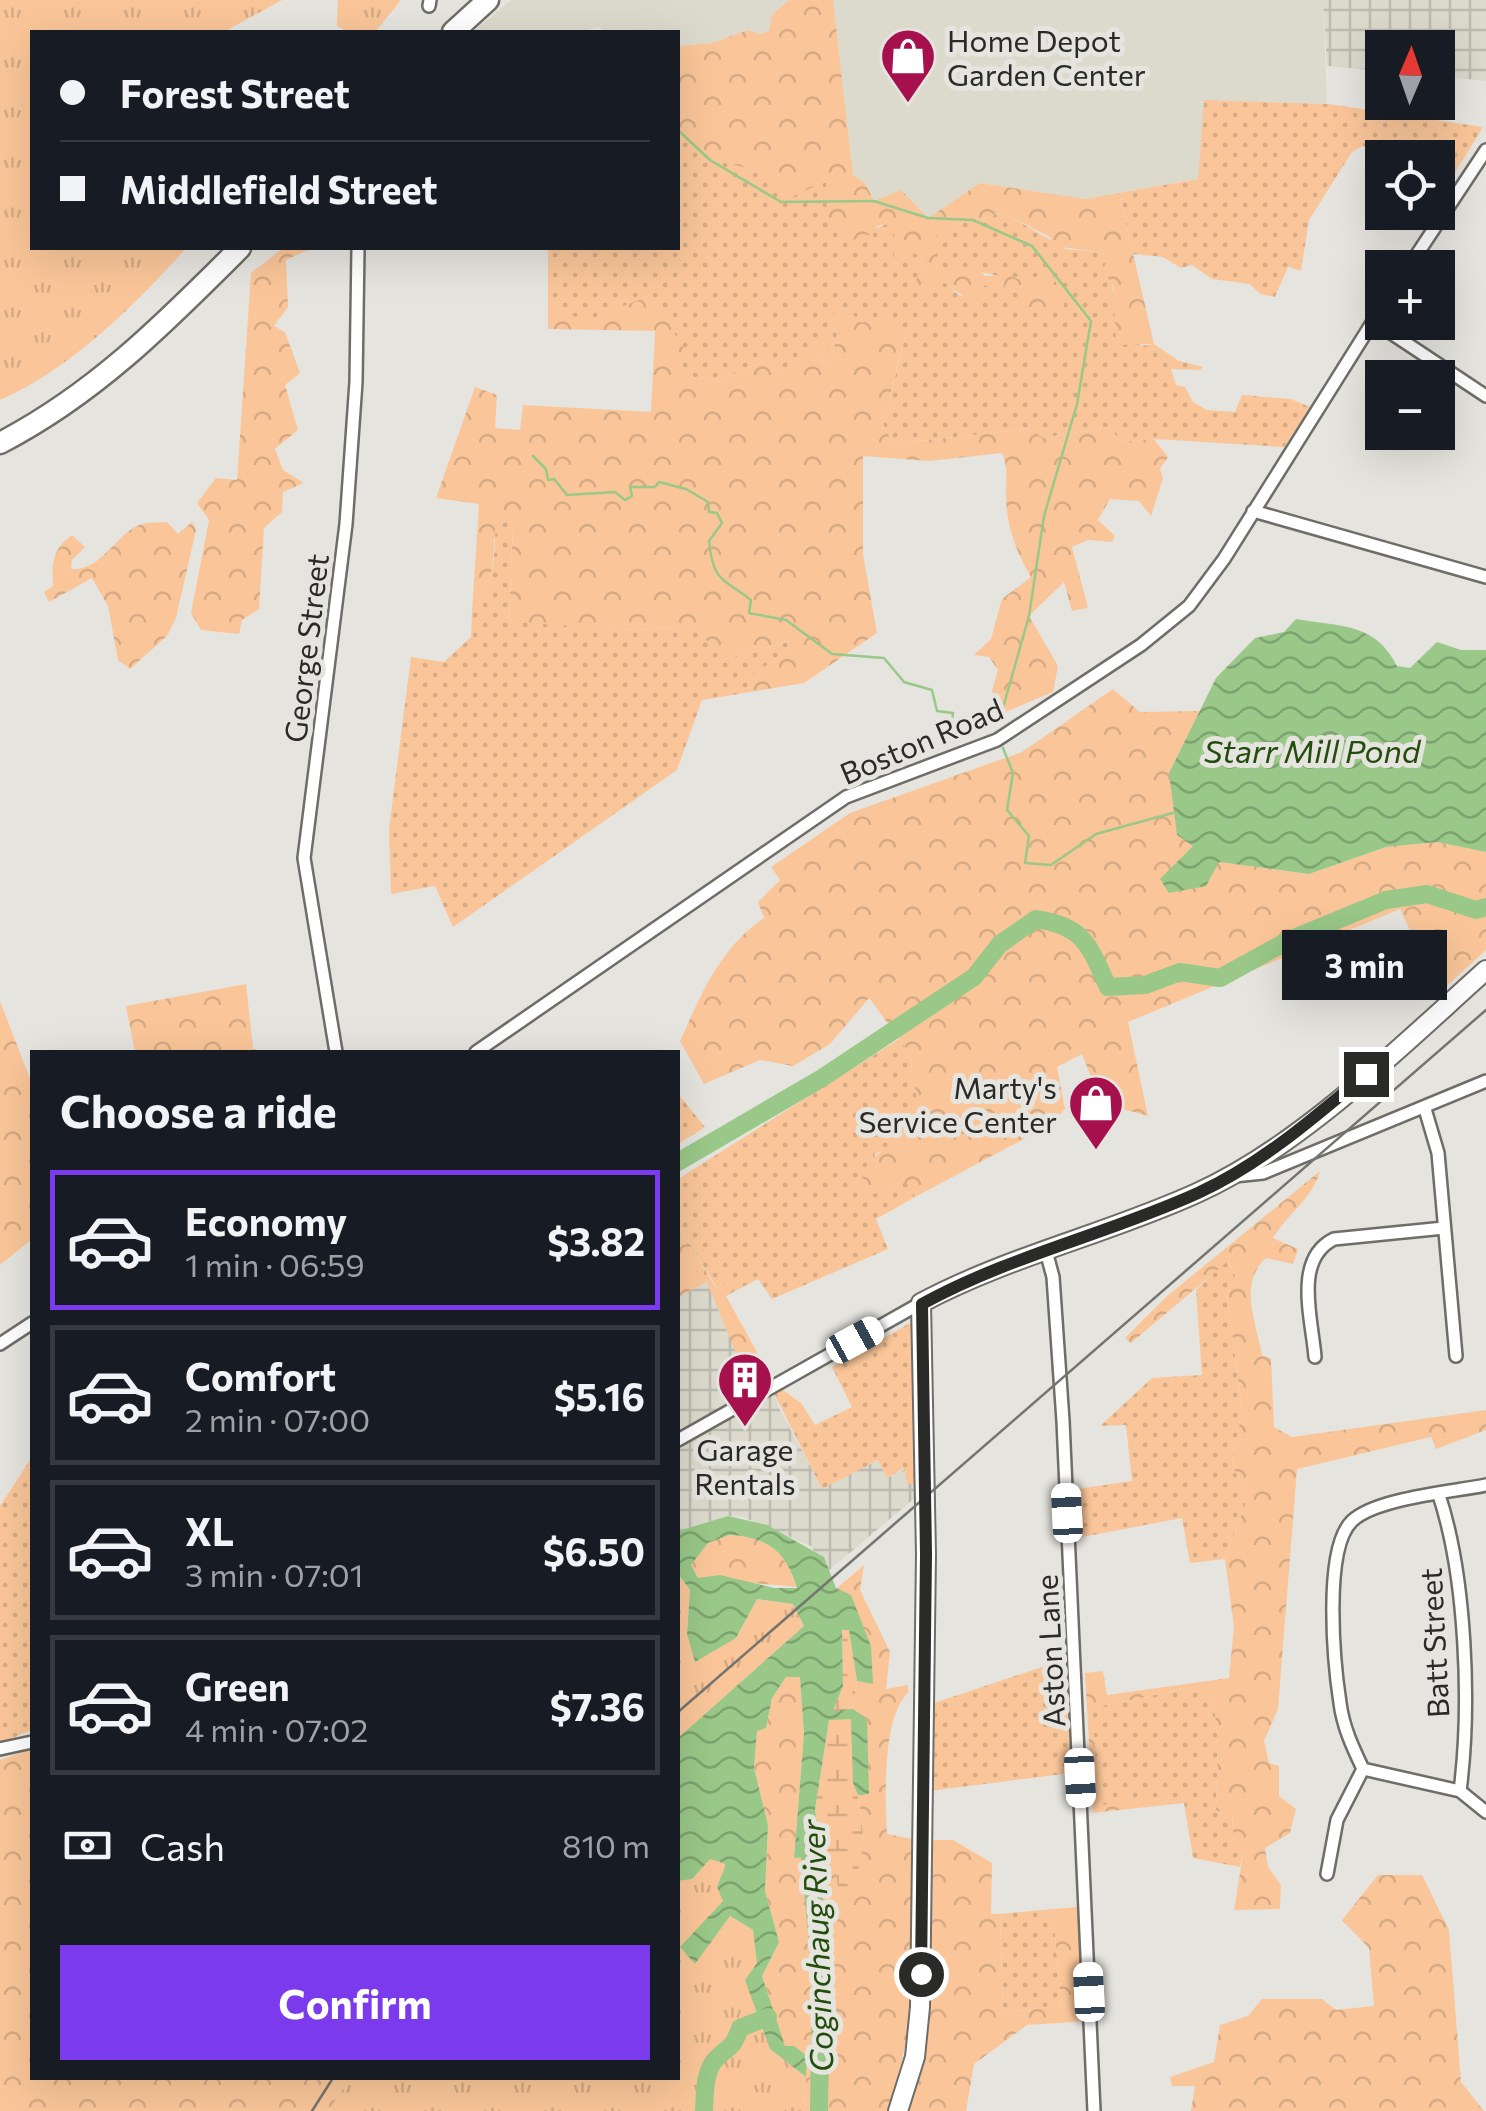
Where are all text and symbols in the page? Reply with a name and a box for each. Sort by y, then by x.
place label: Home Depot Garden Center [947,21,1146,92]
shop icon: Home Depot Garden Center [878,26,938,105]
north arrow [1365,30,1455,120]
map controls [1365,30,1455,450]
text: Forest Street [120,69,350,116]
button: locate [1365,140,1455,230]
text: Middlefield Street [120,165,437,212]
button: + [1365,250,1455,340]
button: − [1365,360,1455,450]
street label: George Street [275,551,335,745]
street label: Boston Road [834,689,1008,791]
water label: Starr Mill Pond [1204,730,1422,770]
callout: 3 min [1284,929,1448,999]
text: 3 min [1324,945,1405,985]
route end [1344,1052,1389,1097]
place label: Marty's Service Center [859,1068,1057,1139]
shop icon: Marty's Service Center [1066,1073,1126,1152]
text: Choose a ride [60,1082,337,1137]
icon: car [65,1195,155,1285]
text: Economy [185,1197,347,1244]
text: $3.82 [547,1217,645,1264]
text: 1 min · 06:59 [185,1244,365,1284]
car [821,1312,889,1368]
icon: car [65,1350,155,1440]
building icon: Garage Rentals [715,1350,775,1429]
text: Comfort [185,1352,336,1399]
text: $5.16 [554,1372,645,1419]
text: 2 min · 07:00 [185,1399,370,1439]
place label: Garage Rentals [694,1430,796,1501]
car [1050,1482,1084,1544]
icon: car [65,1505,155,1595]
text: XL [185,1507,234,1554]
text: $6.50 [543,1527,645,1574]
text: 3 min · 07:01 [185,1554,363,1594]
street label: Batt Street [1411,1567,1455,1719]
street label: Aston Lane [1027,1574,1071,1728]
icon: car [65,1660,155,1750]
text: Green [185,1662,290,1709]
text: $7.36 [550,1682,645,1729]
text: 4 min · 07:02 [185,1709,368,1749]
car [1063,1747,1097,1809]
icon: cash [60,1818,115,1873]
water label: Coginchaug River [792,1818,840,2073]
text: Cash [140,1822,225,1869]
text: 810 m [562,1825,650,1865]
button: Confirm [60,1945,650,2060]
route start [899,1952,944,1997]
car [1072,1961,1106,2023]

